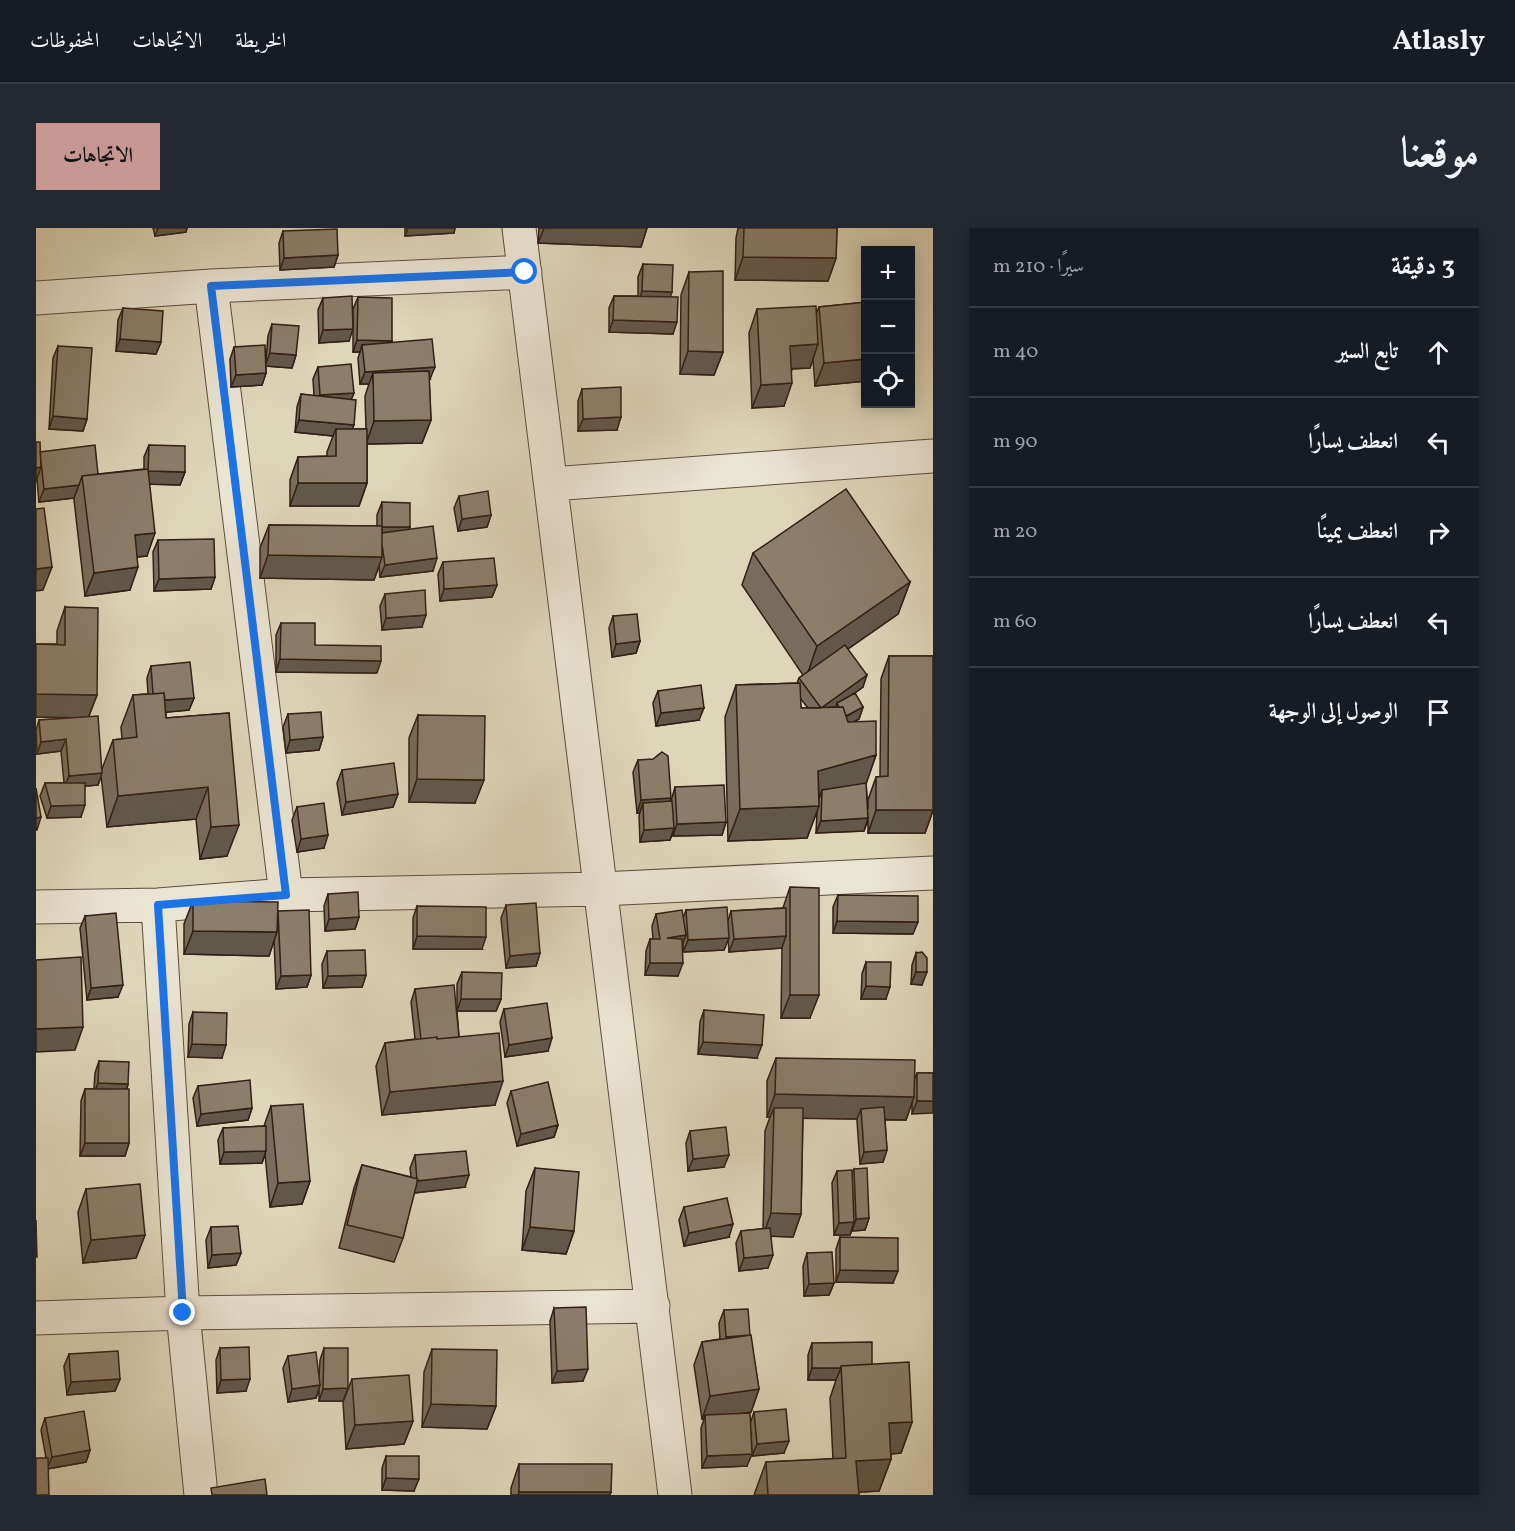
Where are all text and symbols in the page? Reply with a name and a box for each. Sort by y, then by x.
text: Atlasly [1392,22,1485,61]
text: المحفوظات [30,27,99,56]
text: الاتجاهات [132,27,202,56]
text: الخريطة [235,27,286,56]
button: الاتجاهات [36,123,160,190]
text: موقعنا [1401,126,1479,185]
map controls [861,246,915,408]
button: + [861,246,915,300]
text: 3 دقيقة [1391,249,1455,285]
text: سيرًا · 210 m [993,253,1084,281]
route start [511,258,537,284]
button: − [861,300,915,354]
icon: ahead [1422,336,1455,369]
text: تابع السير [1336,337,1398,368]
text: 40 m [993,338,1038,366]
button: locate [861,354,915,408]
icon: left [1422,426,1455,459]
text: انعطف يسارًا [1308,427,1398,458]
text: 90 m [993,428,1038,456]
icon: right [1422,516,1455,549]
text: انعطف يمينًا [1317,517,1398,548]
text: 20 m [993,518,1037,546]
icon: left [1422,606,1455,639]
text: انعطف يسارًا [1308,607,1398,638]
text: 60 m [993,608,1037,636]
icon: arrive [1422,696,1455,729]
text: الوصول إلى الوجهة [1269,697,1398,728]
route end [169,1299,195,1325]

